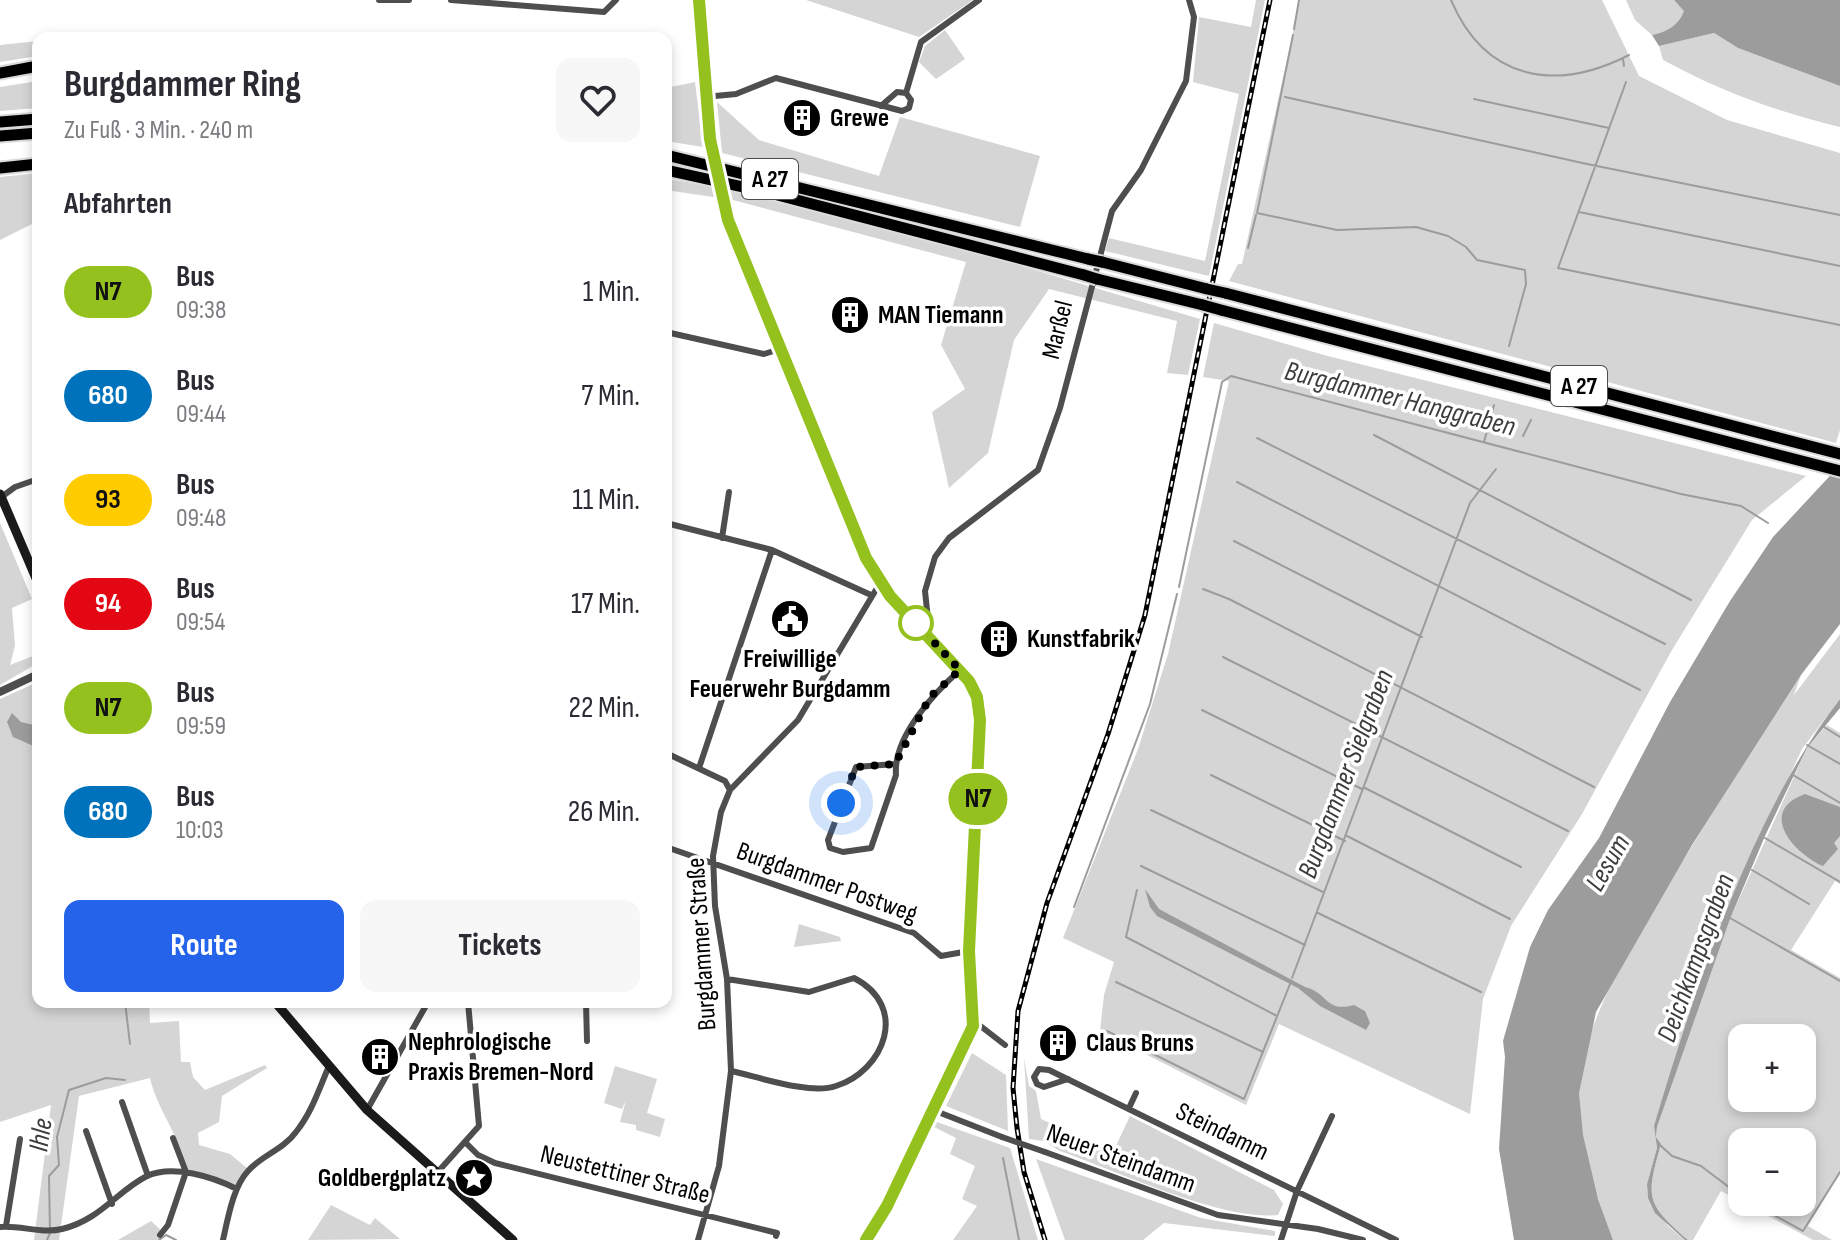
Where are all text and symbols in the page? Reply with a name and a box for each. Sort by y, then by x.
button: heart [556,58,640,142]
text: Burgdammer Ring [64,62,301,107]
building icon: Grewe [781,97,823,139]
place label: Grewe [830,103,889,134]
text: Zu Fuß · 3 Min. · 240 m [64,115,253,146]
road number: A 27 [742,159,798,199]
text: Abfahrten [64,186,172,222]
text: Bus [176,259,215,295]
text: 1 Min. [583,274,640,310]
text: N7 [94,275,122,308]
building icon: MAN Tiemann [829,294,871,336]
text: 09:38 [176,295,226,326]
street label: Marßel [1036,298,1080,362]
place label: MAN Tiemann [878,300,1003,331]
water label: Burgdammer Hanggraben [1281,354,1519,444]
text: Bus [176,363,215,399]
road number: A 27 [1551,366,1607,406]
text: 7 Min. [581,378,640,414]
text: 680 [88,379,128,412]
text: 09:44 [176,399,226,430]
text: Bus [176,467,215,503]
text: 11 Min. [572,482,640,518]
text: 93 [95,483,121,516]
text: 09:48 [176,503,226,534]
text: Bus [176,571,215,607]
text: 17 Min. [571,586,640,622]
text: 94 [95,587,121,620]
public building icon: Freiwillige Feuerwehr Burgdamm [769,598,811,640]
unlabelled marker [899,606,933,640]
text: 09:54 [176,607,225,638]
building icon: Kunstfabrik [978,618,1020,660]
place label: Kunstfabrik [1027,624,1135,655]
place label: Freiwillige Feuerwehr Burgdamm [689,644,891,705]
water label: Burgdammer Sielgraben [1291,665,1401,883]
text: Bus [176,675,215,711]
text: 22 Min. [569,690,640,726]
text: N7 [94,691,122,724]
text: 09:59 [176,711,226,742]
line badge: N7 [942,773,1014,825]
text: Bus [176,779,215,815]
text: N7 [964,782,992,815]
your location [821,783,861,823]
text: 26 Min. [568,794,640,830]
text: 680 [88,795,128,828]
text: 10:03 [176,815,224,846]
water label: Lesum [1579,829,1637,897]
street label: Burgdammer Postweg [732,836,922,930]
street label: Burgdammer Straße [680,857,724,1031]
water label: Deichkampsgraben [1650,869,1742,1047]
button: Route [64,900,344,992]
button: Tickets [360,900,640,992]
building icon: Claus Bruns [1037,1022,1079,1064]
map controls [1728,1024,1816,1216]
button: + [1728,1024,1816,1112]
place label: Nephrologische Praxis Bremen-Nord [408,1027,594,1088]
place label: Claus Bruns [1086,1028,1194,1059]
building icon: Nephrologische Praxis Bremen-Nord [359,1036,401,1078]
street label: Steindamm [1170,1096,1274,1168]
water label: Ihle [22,1116,60,1154]
street label: Neuer Steindamm [1042,1118,1200,1200]
button: − [1728,1128,1816,1216]
street label: Neustettiner Straße [537,1139,713,1211]
place icon: Goldbergplatz [453,1157,495,1199]
place label: Goldbergplatz [318,1163,446,1194]

